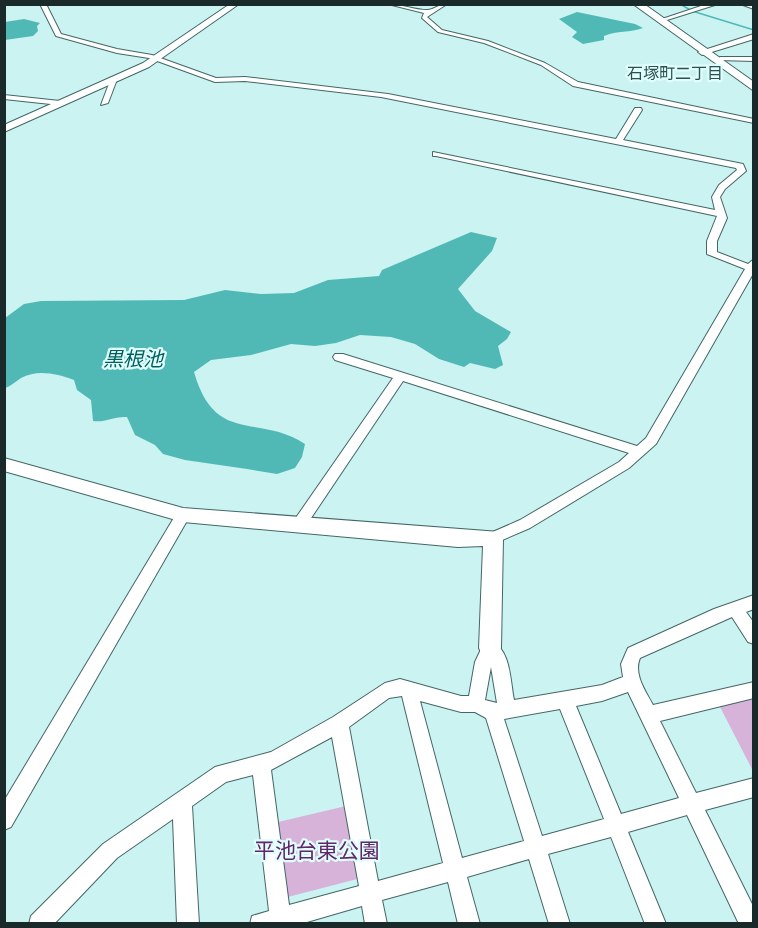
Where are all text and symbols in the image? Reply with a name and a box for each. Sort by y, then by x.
district label: 石塚町二丁目 [627,64,723,83]
water label: 黒根池 [103,348,165,371]
park label: 平池台東公園 [254,839,380,863]

